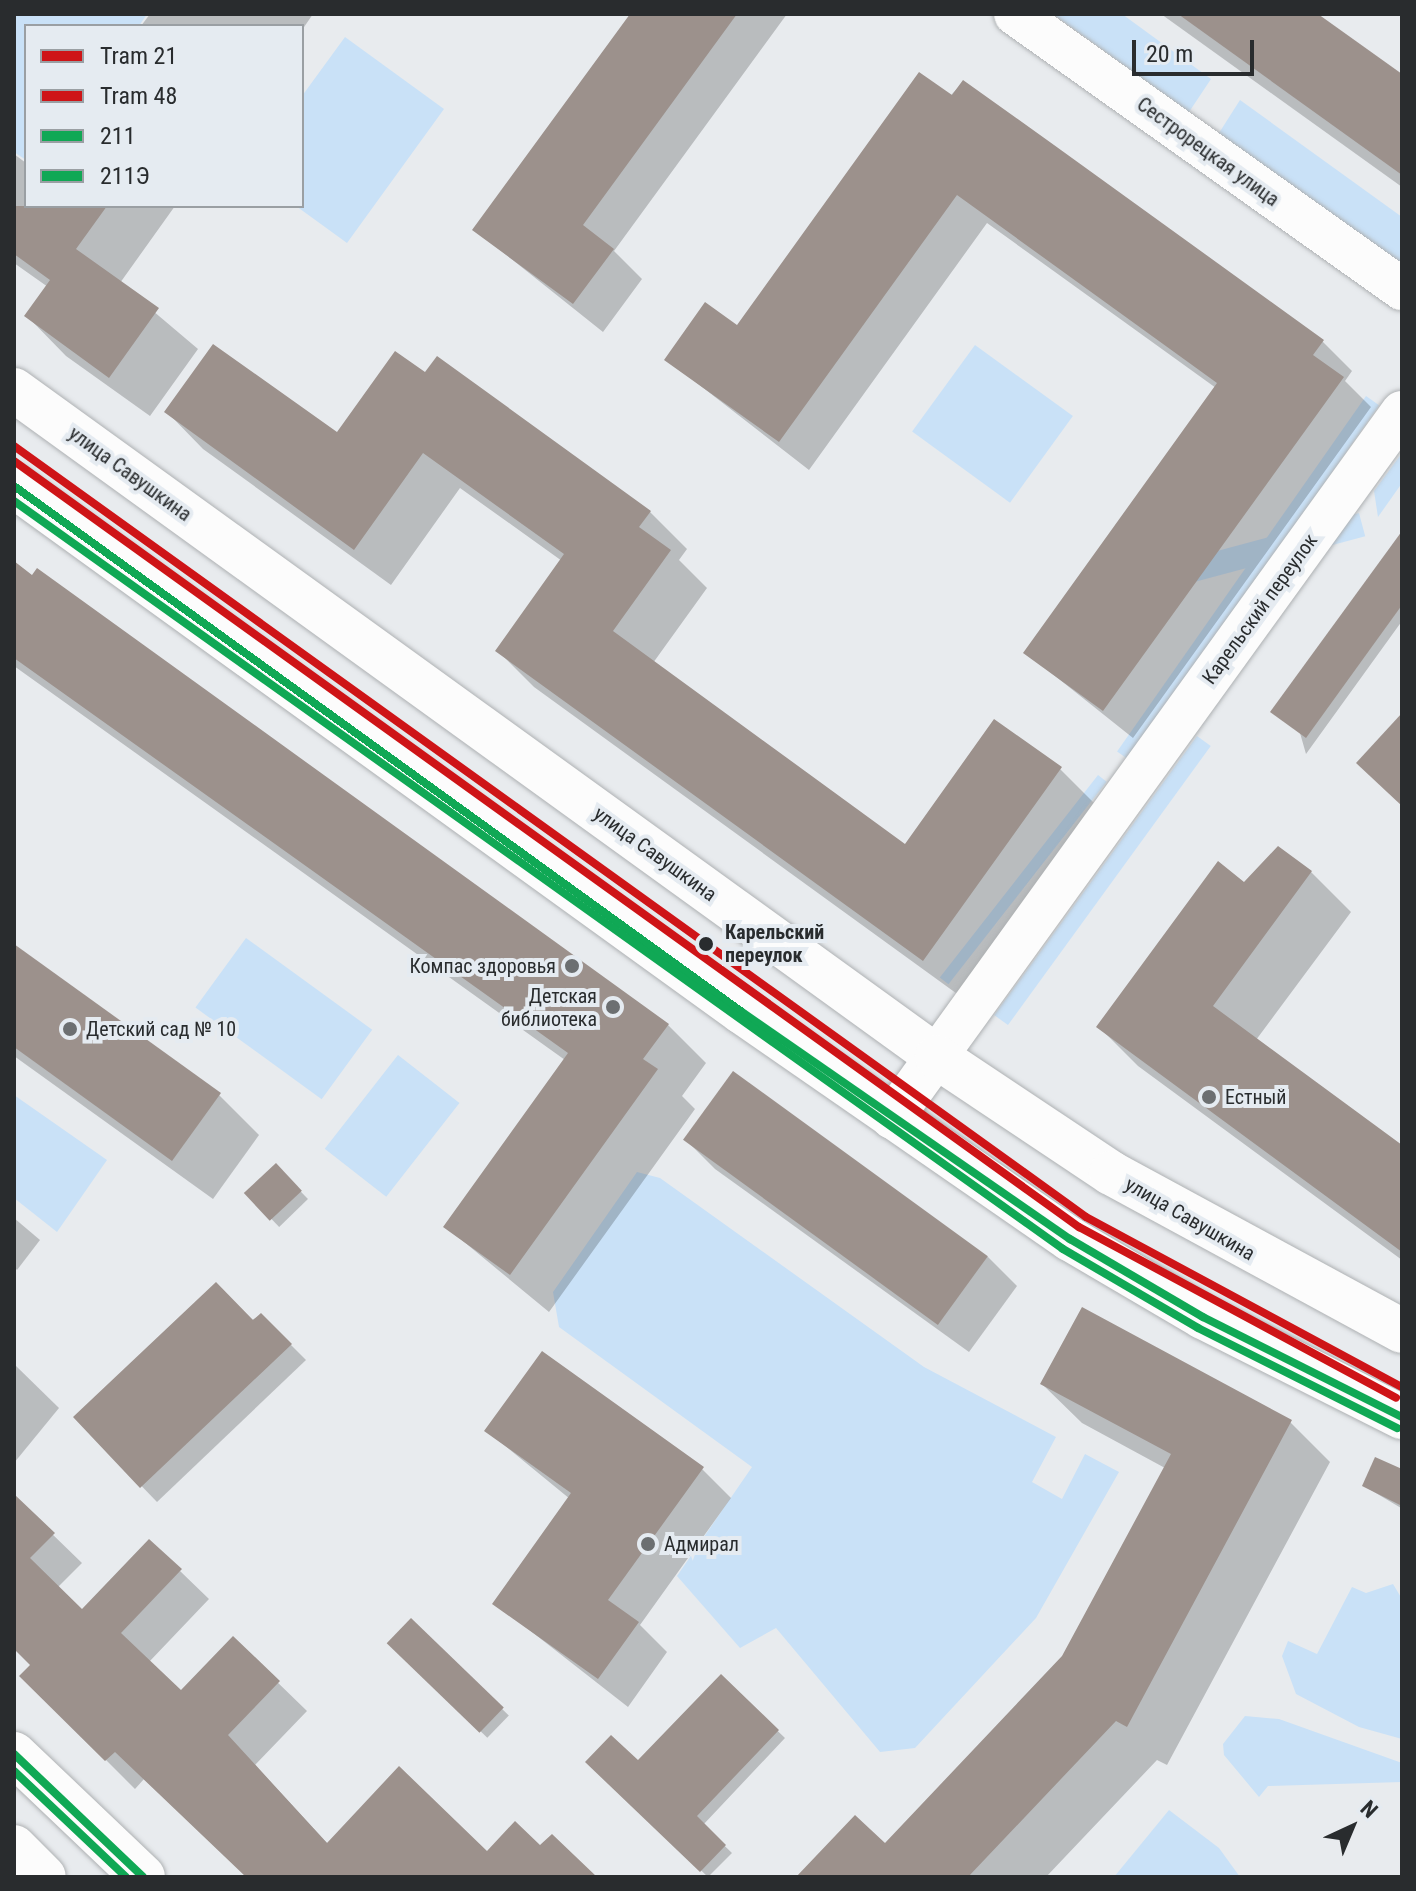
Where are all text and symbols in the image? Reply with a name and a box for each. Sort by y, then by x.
legend [24,24,304,208]
scale bar [1136,24,1258,74]
text: 20 m [1146,40,1193,68]
text: Tram 21 [100,42,177,70]
text: Tram 48 [100,82,177,110]
street label: Сестрорецкая улица [1132,92,1284,212]
text: 211 [100,122,136,150]
text: 211Э [100,162,150,190]
street label: улица Савушкина [64,421,196,527]
street label: Карельский переулок [1197,529,1323,689]
street label: улица Савушкина [589,801,721,907]
place label: Карельский переулок [725,920,824,967]
marker: Карельский переулок [694,932,718,956]
place label: Компас здоровья [410,954,556,978]
marker: Компас здоровья [563,957,581,975]
place label: Детская библиотека [501,984,597,1031]
marker: Детская библиотека [604,998,622,1016]
place label: Детский сад № 10 [86,1017,236,1041]
marker: Детский сад № 10 [61,1020,79,1038]
place label: Естный [1225,1085,1286,1109]
marker: Естный [1200,1088,1218,1106]
street label: улица Савушкина [1121,1172,1259,1266]
place label: Адмирал [664,1532,739,1556]
marker: Адмирал [639,1535,657,1553]
north arrow [1312,1787,1392,1867]
text: N [1355,1796,1383,1823]

